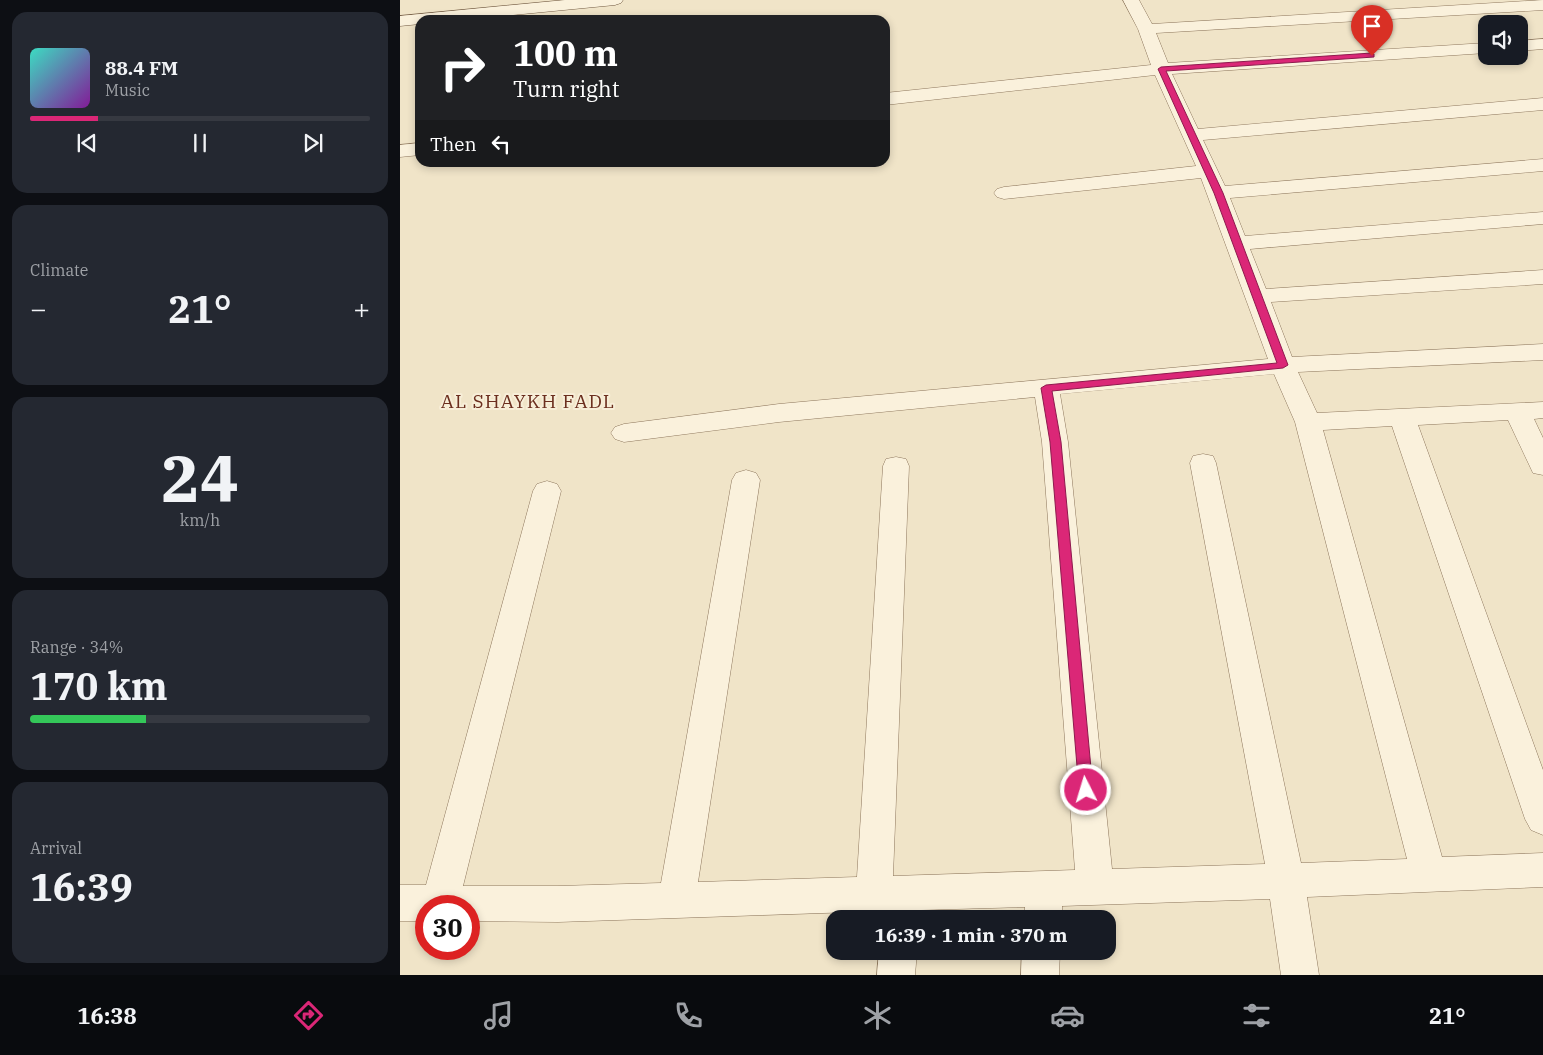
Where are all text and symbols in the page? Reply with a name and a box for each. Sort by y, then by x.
pin [1351,5,1393,56]
icon: arrive [1358,12,1386,40]
map controls [1478,15,1528,65]
button: sound [1478,15,1528,65]
text: 100 m [513,30,618,76]
icon: right [430,35,495,100]
text: 88.4 FM [105,56,178,80]
text: Turn right [513,74,620,103]
text: Music [105,80,150,100]
icon: previous [73,129,101,157]
icon: pause [186,129,214,157]
icon: next [299,129,327,157]
icon: left [487,130,515,158]
text: Then [430,132,477,156]
text: Climate [30,260,88,280]
text: 21° [168,284,232,333]
text: − [30,290,47,327]
text: + [353,290,370,327]
district label: AL SHAYKH FADL [441,389,615,413]
text: 24 [161,435,239,520]
text: km/h [180,510,220,530]
text: Range · 34% [30,637,123,657]
text: 170 km [30,661,168,710]
position arrow [1059,763,1111,815]
text: Arrival [30,838,82,858]
text: 16:39 [30,862,133,911]
speed limit sign: 30 [415,895,480,960]
text: 16:39 · 1 min · 370 m [875,923,1067,947]
icon: directions [291,998,326,1033]
icon: music [481,998,516,1033]
icon: phone [671,998,706,1033]
icon: climate [860,998,895,1033]
icon: car [1050,998,1085,1033]
icon: filters [1239,998,1274,1033]
text: 16:38 [77,1001,137,1030]
text: 21° [1429,1001,1466,1030]

